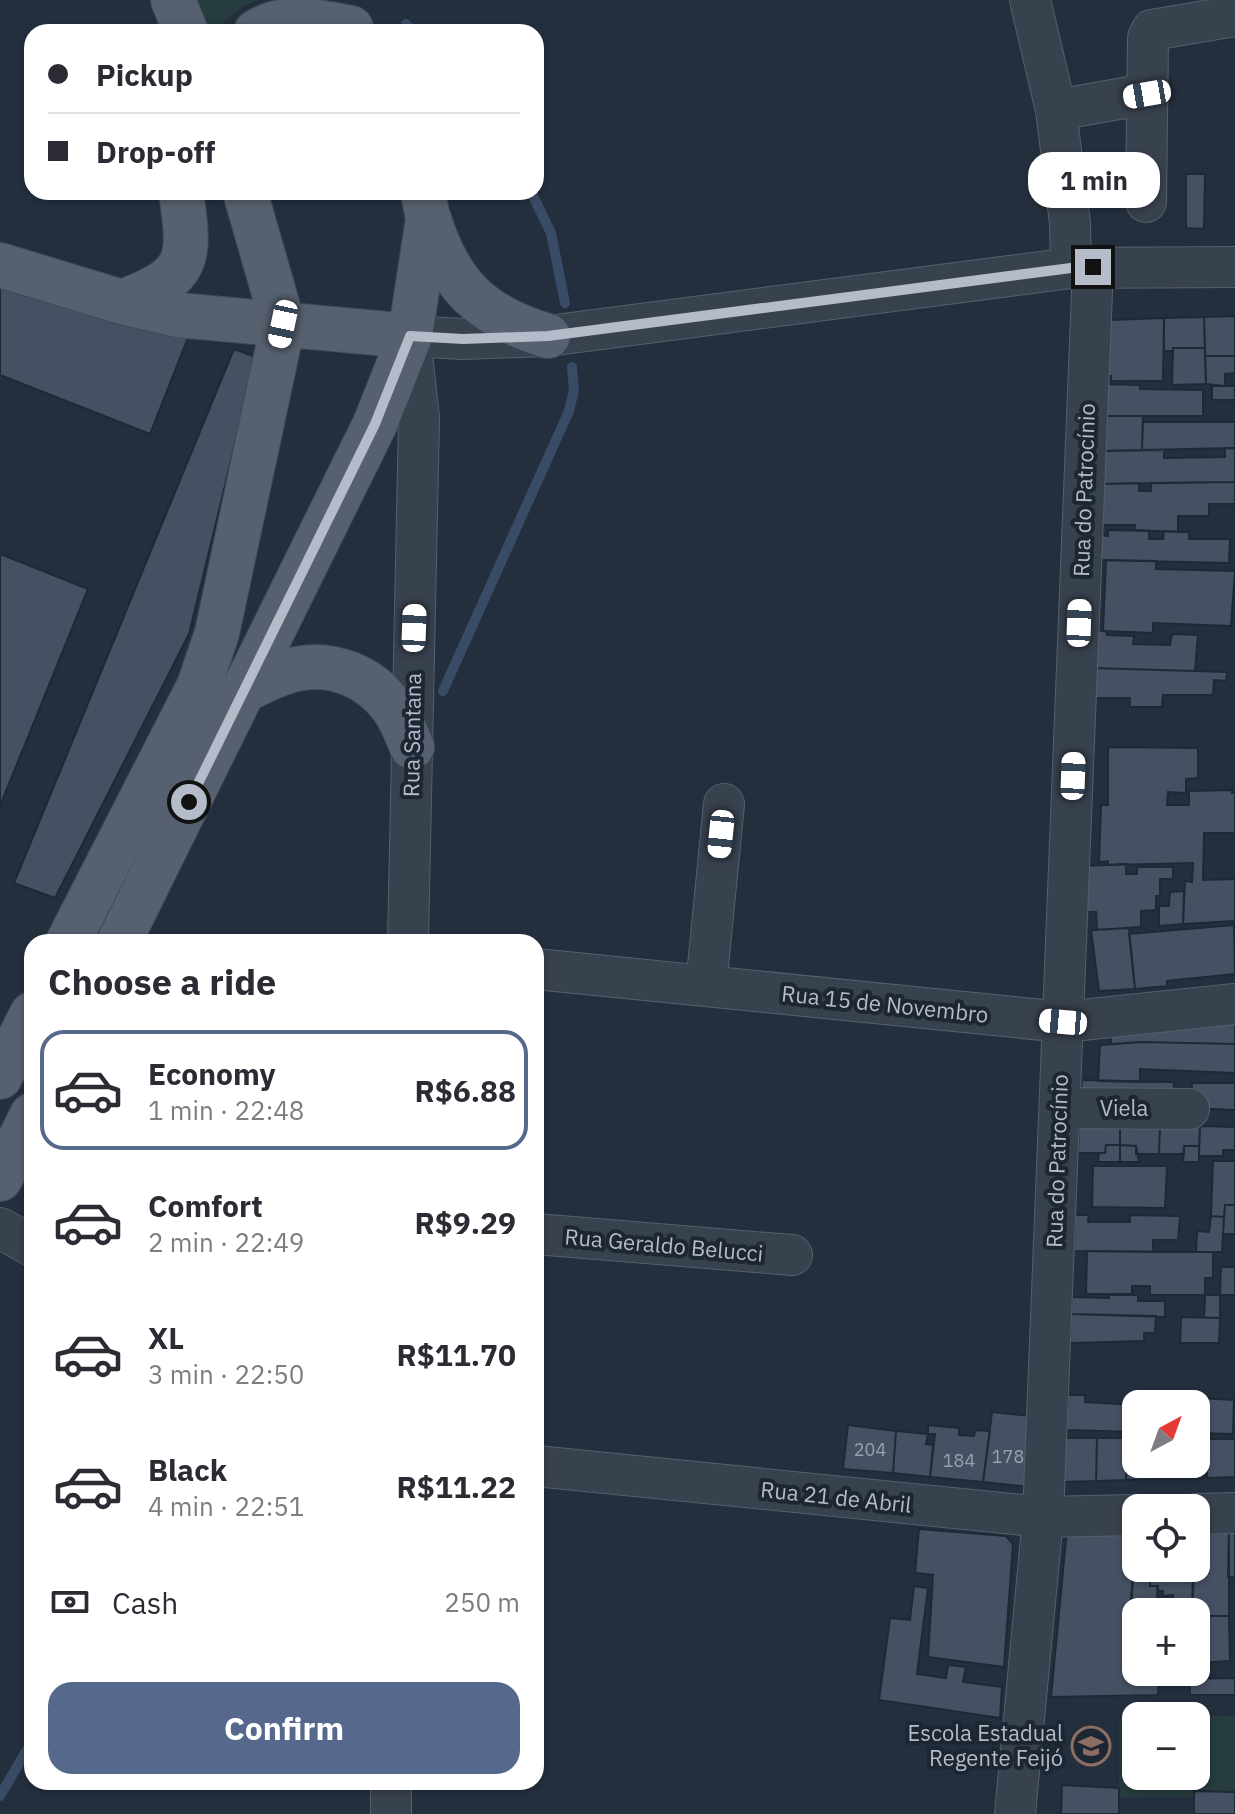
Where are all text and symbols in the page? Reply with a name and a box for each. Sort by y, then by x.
text: Pickup [96,55,193,94]
car [1121,78,1173,110]
text: Drop-off [96,132,215,171]
callout: 1 min [1027,151,1159,207]
text: 1 min [1060,163,1128,197]
route end [1075,249,1111,285]
car [266,298,300,350]
street label: Rua do Patrocínio [1066,403,1101,577]
car [1066,599,1092,647]
car [401,604,427,652]
street label: Rua Santana [396,672,427,797]
car [1060,752,1086,800]
route start [171,784,207,820]
car [707,809,735,859]
text: Choose a ride [48,958,276,1005]
street label: Rua 15 de Novembro [780,978,990,1029]
car [1038,1008,1088,1036]
icon: car [52,1054,124,1126]
text: Economy [148,1054,276,1093]
text: R$6.88 [414,1071,516,1110]
street label: Rua do Patrocínio [1039,1074,1074,1248]
text: 1 min · 22:48 [148,1093,304,1127]
street label: Viela [1100,1093,1149,1122]
icon: car [52,1186,124,1258]
text: Comfort [148,1186,263,1225]
text: R$9.29 [414,1203,516,1242]
street label: Rua Geraldo Belucci [564,1221,765,1268]
text: 2 min · 22:49 [148,1225,304,1259]
icon: car [52,1318,124,1390]
text: XL [148,1318,184,1357]
text: R$11.70 [396,1335,516,1374]
text: 3 min · 22:50 [148,1357,304,1391]
north arrow [1122,1390,1210,1478]
map controls [1122,1390,1210,1790]
house number: 204 [854,1438,886,1461]
house number: 178 [992,1445,1024,1468]
house number: 184 [943,1449,975,1472]
icon: car [52,1450,124,1522]
text: Black [148,1450,227,1489]
text: R$11.22 [396,1467,516,1506]
street label: Rua 21 de Abril [759,1474,913,1519]
text: 4 min · 22:51 [148,1489,304,1523]
button: locate [1122,1494,1210,1582]
icon: cash [48,1580,92,1624]
text: Cash [112,1583,178,1622]
text: 250 m [444,1585,520,1619]
button: + [1122,1598,1210,1686]
button: Confirm [48,1682,520,1774]
button: − [1122,1702,1210,1790]
place label: Escola Estadual Regente Feijó [907,1718,1063,1772]
school or university icon: Escola Estadual Regente Feijó [1070,1725,1112,1767]

